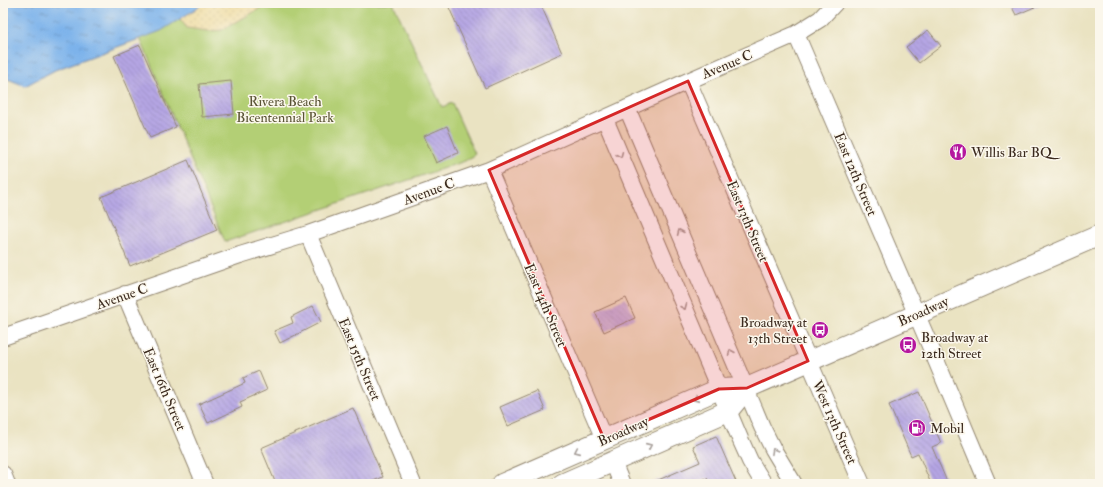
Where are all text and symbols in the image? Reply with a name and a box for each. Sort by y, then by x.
street label: Avenue C [698,46,755,83]
park label: Rivera Beach Bicentennial Park [236,93,334,126]
street label: East 12th Street [830,130,881,219]
restaurant icon: Willis Bar BQ [948,142,968,162]
place label: Willis Bar BQ [970,144,1061,161]
one-way arrow [615,150,623,158]
street label: Avenue C [400,174,457,209]
street label: East 13th Street [723,178,773,265]
one-way arrow [677,229,685,236]
street label: East 14th Street [520,261,571,350]
street label: Avenue C [93,280,150,314]
street label: Broadway [895,292,952,331]
one-way arrow [679,302,687,310]
place label: Broadway at 13th Street [740,314,807,347]
street label: East 15th Street [335,315,385,403]
bus stop icon: Broadway at 13th Street [810,320,830,340]
place label: Broadway at 12th Street [921,329,989,362]
bus stop icon: Broadway at 12th Street [898,335,918,355]
street label: East 16th Street [139,345,190,434]
one-way arrow [728,349,736,356]
street label: West 13th Street [808,377,861,467]
one-way arrow [692,394,699,402]
street label: Broadway [595,412,652,451]
fuel station icon: Mobil [907,418,927,438]
place label: Mobil [930,420,965,437]
one-way arrow [644,443,652,451]
one-way arrow [573,446,581,454]
one-way arrow [771,448,779,455]

